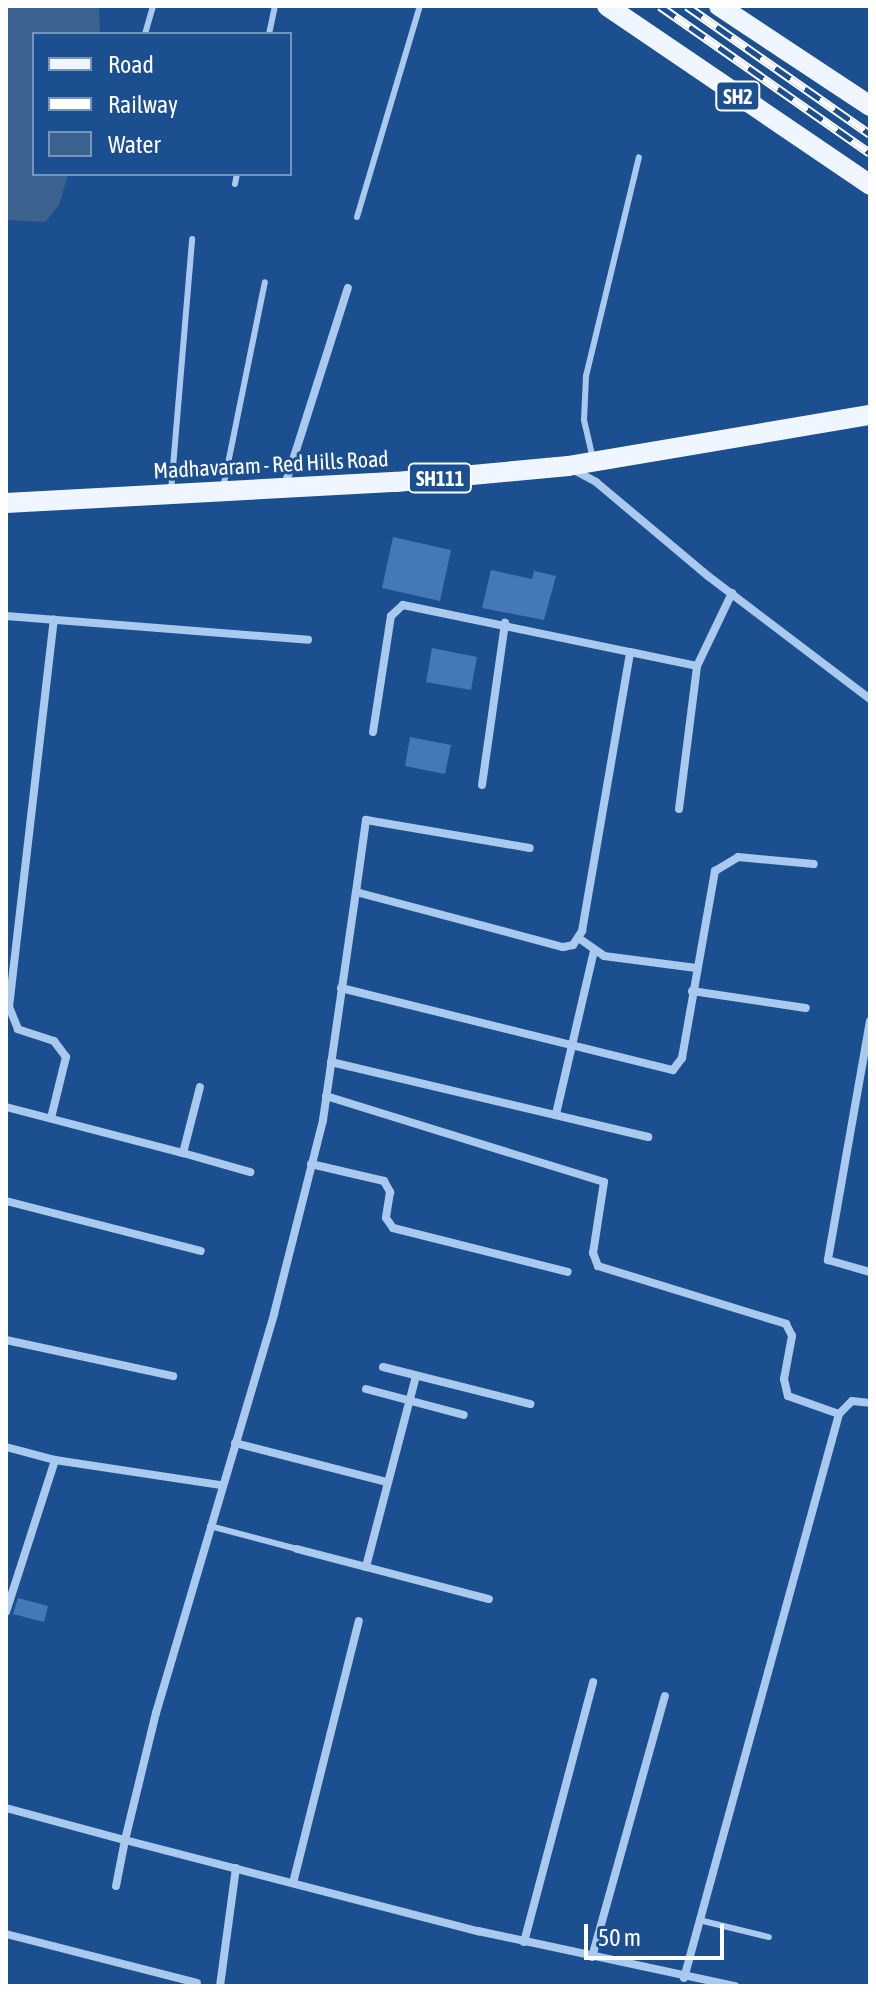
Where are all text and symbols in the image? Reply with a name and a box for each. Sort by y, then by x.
legend [32,32,292,176]
text: Road [108,51,154,78]
road number: SH2 [714,80,762,112]
text: Railway [108,91,178,118]
text: Water [108,131,161,158]
street label: Madhavaram - Red Hills Road [153,446,389,484]
road number: SH111 [406,462,474,494]
scale bar [588,1908,728,1958]
text: 50 m [598,1924,641,1951]

